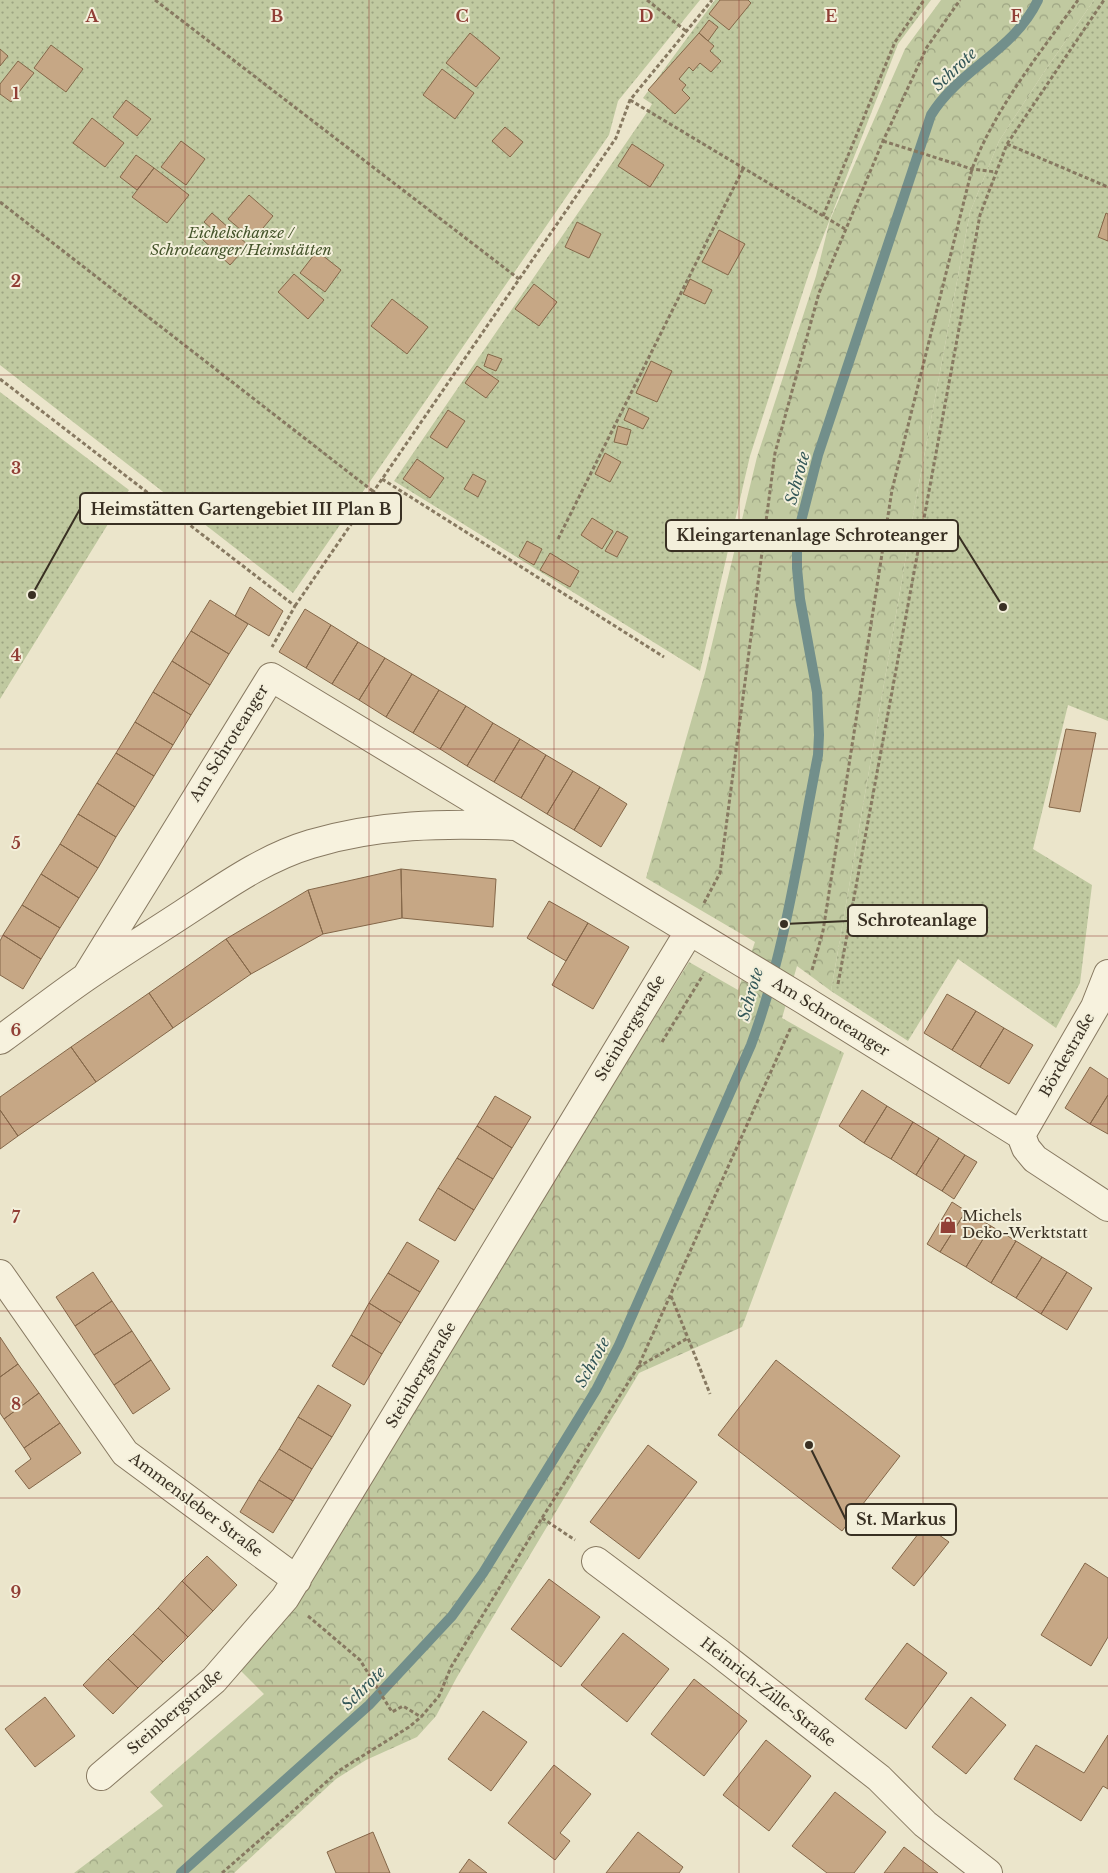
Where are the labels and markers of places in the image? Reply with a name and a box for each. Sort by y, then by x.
callout: Heimstätten Gartengebiet III Plan B [80,493,401,524]
callout: Kleingartenanlage Schroteanger [666,520,958,551]
callout: Schroteanlage [848,905,987,936]
place label: Michels Deko-Werktstatt [962,1206,1088,1242]
shop icon: Michels Deko-Werktstatt [938,1215,958,1235]
callout: St. Markus [846,1504,956,1535]

